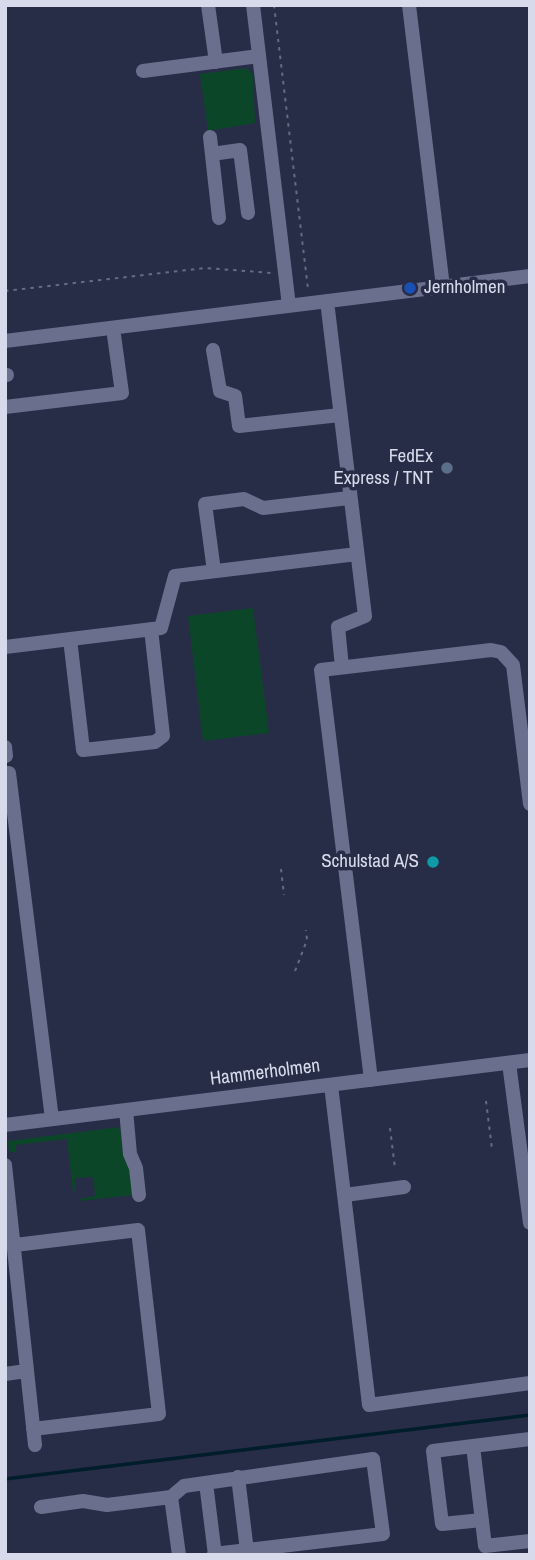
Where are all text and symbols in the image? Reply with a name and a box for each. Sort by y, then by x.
place label: Jernholmen [424,277,505,299]
marker: Jernholmen [402,280,418,296]
place label: FedEx Express / TNT [333,446,433,490]
marker: FedEx Express / TNT [439,460,455,476]
place label: Schulstad A/S [321,851,419,873]
marker: Schulstad A/S [425,854,441,870]
street label: Hammerholmen [209,1055,321,1091]

